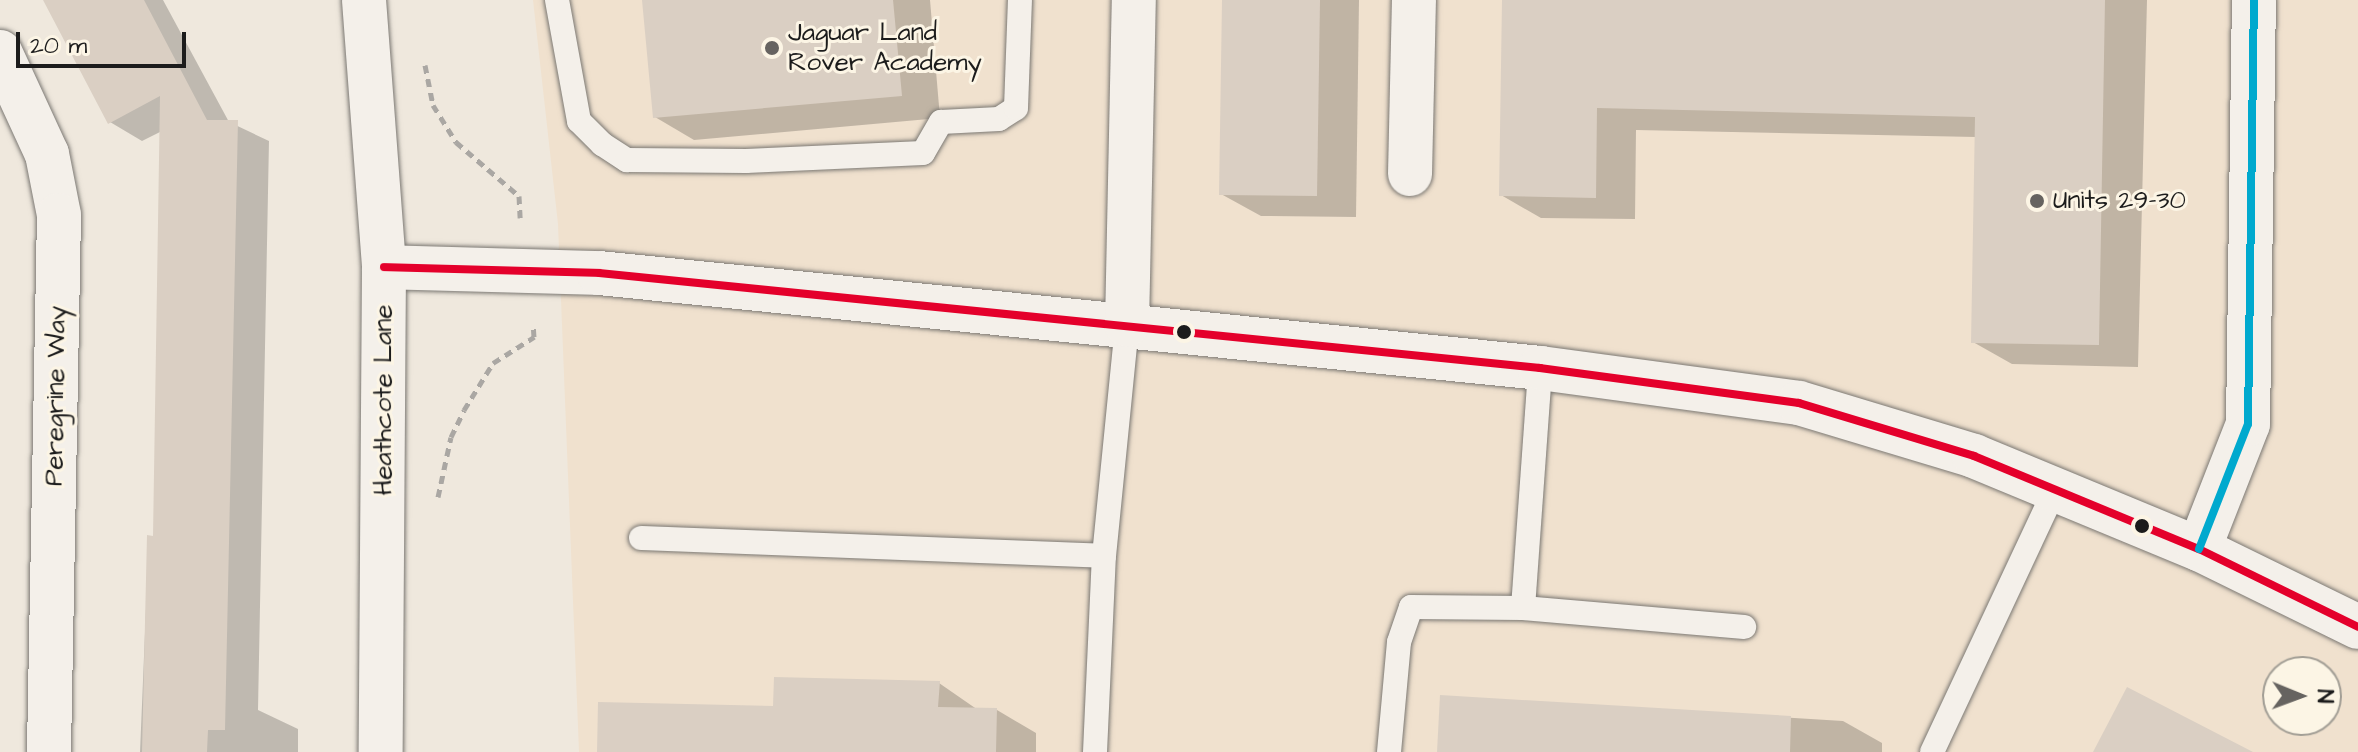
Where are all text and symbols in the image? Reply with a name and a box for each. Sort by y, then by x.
scale bar [20,16,190,66]
place label: Jaguar Land Rover Academy [788,17,982,78]
text: 20 m [30,29,87,63]
marker: Jaguar Land Rover Academy [763,39,781,57]
place label: Units 29-30 [2053,185,2186,217]
marker: Units 29-30 [2028,192,2046,210]
street label: Heathcote Lane [368,305,400,495]
street label: Peregrine Way [39,306,73,486]
unlabelled marker [1176,324,1192,340]
unlabelled marker [2134,518,2150,534]
north arrow [2262,656,2342,736]
text: N [2309,689,2340,704]

